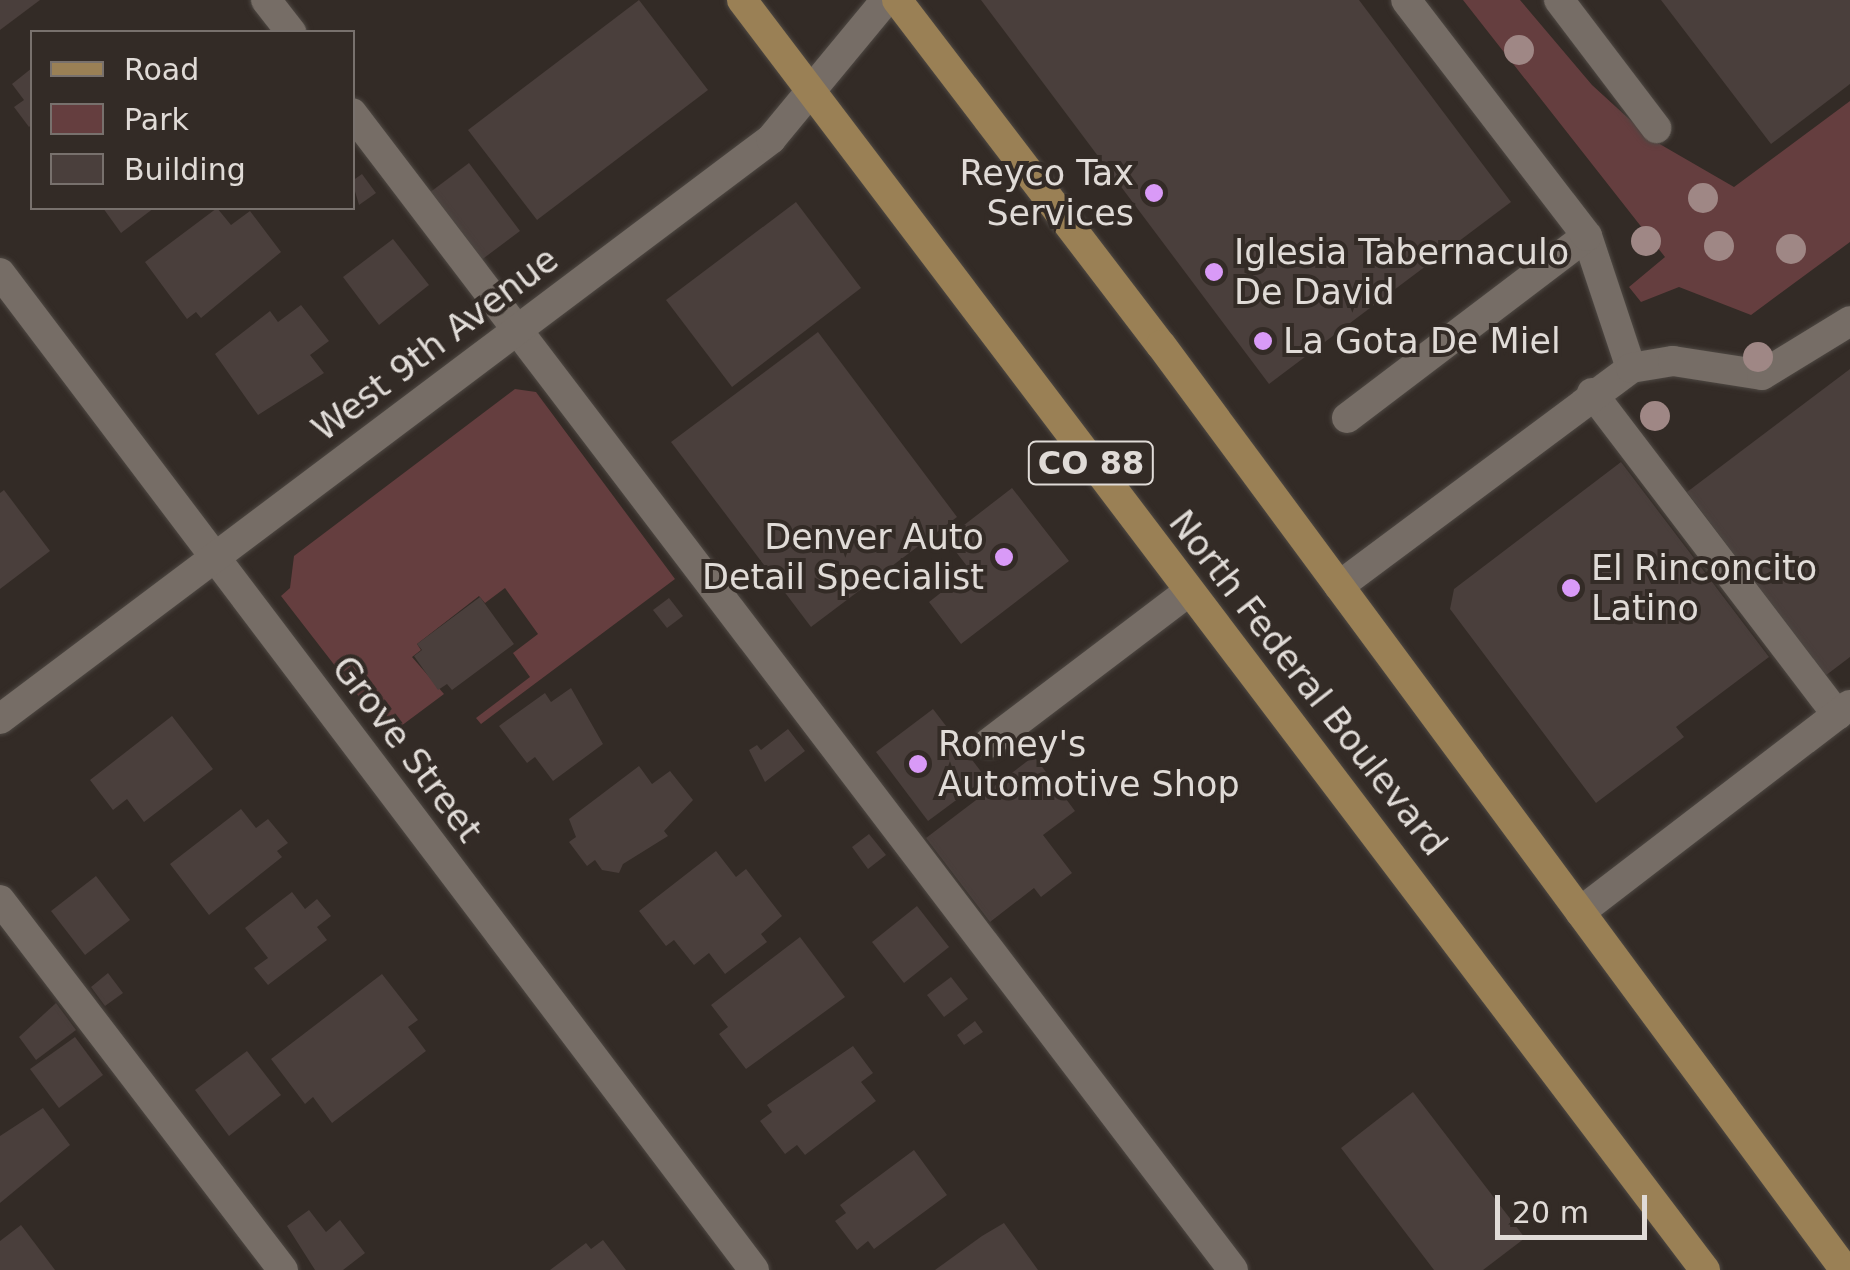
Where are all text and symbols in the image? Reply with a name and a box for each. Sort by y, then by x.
legend [30,30,355,210]
text: Road [124,52,199,87]
text: Park [124,102,189,137]
text: Building [124,152,246,187]
place label: Reyco Tax Services [959,152,1134,234]
marker: Reyco Tax Services [1143,182,1165,204]
place label: Iglesia Tabernaculo De David [1234,231,1569,313]
street label: West 9th Avenue [304,238,566,450]
marker: Iglesia Tabernaculo De David [1203,261,1225,283]
place label: La Gota De Miel [1283,320,1561,362]
marker: La Gota De Miel [1252,330,1274,352]
road number: CO 88 [1026,436,1156,490]
street label: North Federal Boulevard [1160,502,1456,864]
place label: Denver Auto Detail Specialist [702,516,984,598]
marker: Denver Auto Detail Specialist [993,546,1015,568]
place label: El Rinconcito Latino [1591,547,1817,629]
marker: El Rinconcito Latino [1560,577,1582,599]
street label: Grove Street [323,648,491,850]
place label: Romey's Automotive Shop [938,723,1240,805]
marker: Romey's Automotive Shop [907,753,929,775]
scale bar [1500,1175,1652,1237]
text: 20 m [1512,1195,1589,1230]

